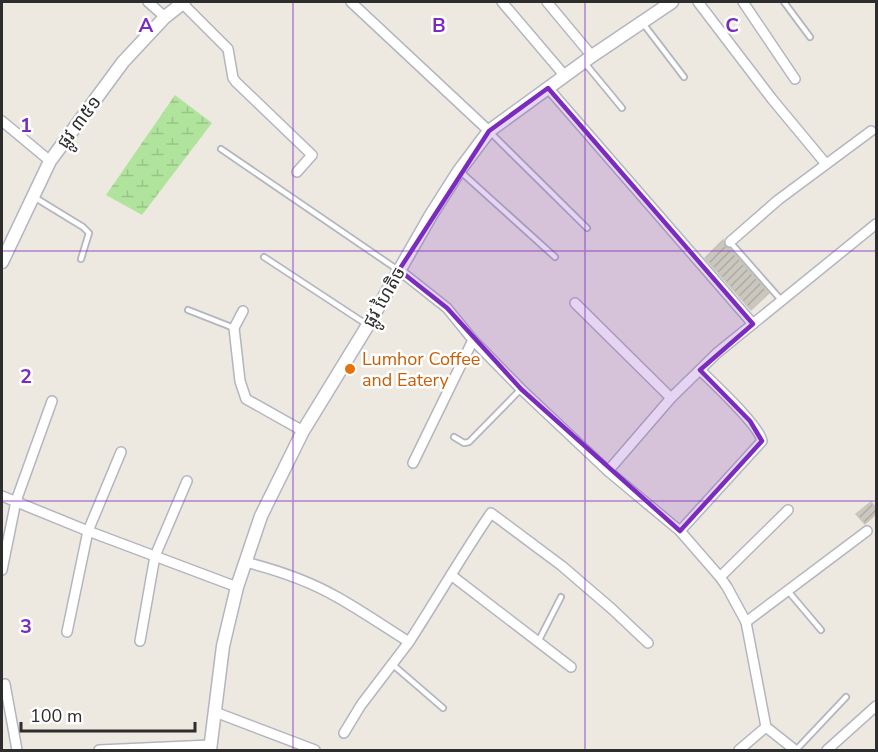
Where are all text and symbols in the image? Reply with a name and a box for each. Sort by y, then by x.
text: A [139,12,154,39]
text: B [432,12,446,39]
text: C [725,12,739,39]
street label: ផ្លូវ ៣៥១ [51,91,110,156]
text: 1 [20,112,32,139]
street label: ផ្លូវ ហៃតិច [357,262,415,334]
place label: Lumhor Coffee and Eatery [362,347,480,392]
marker: Lumhor Coffee and Eatery [343,362,357,376]
text: 2 [20,363,32,390]
text: 3 [20,613,32,640]
scale bar [21,695,195,733]
text: 100 m [30,704,82,728]

